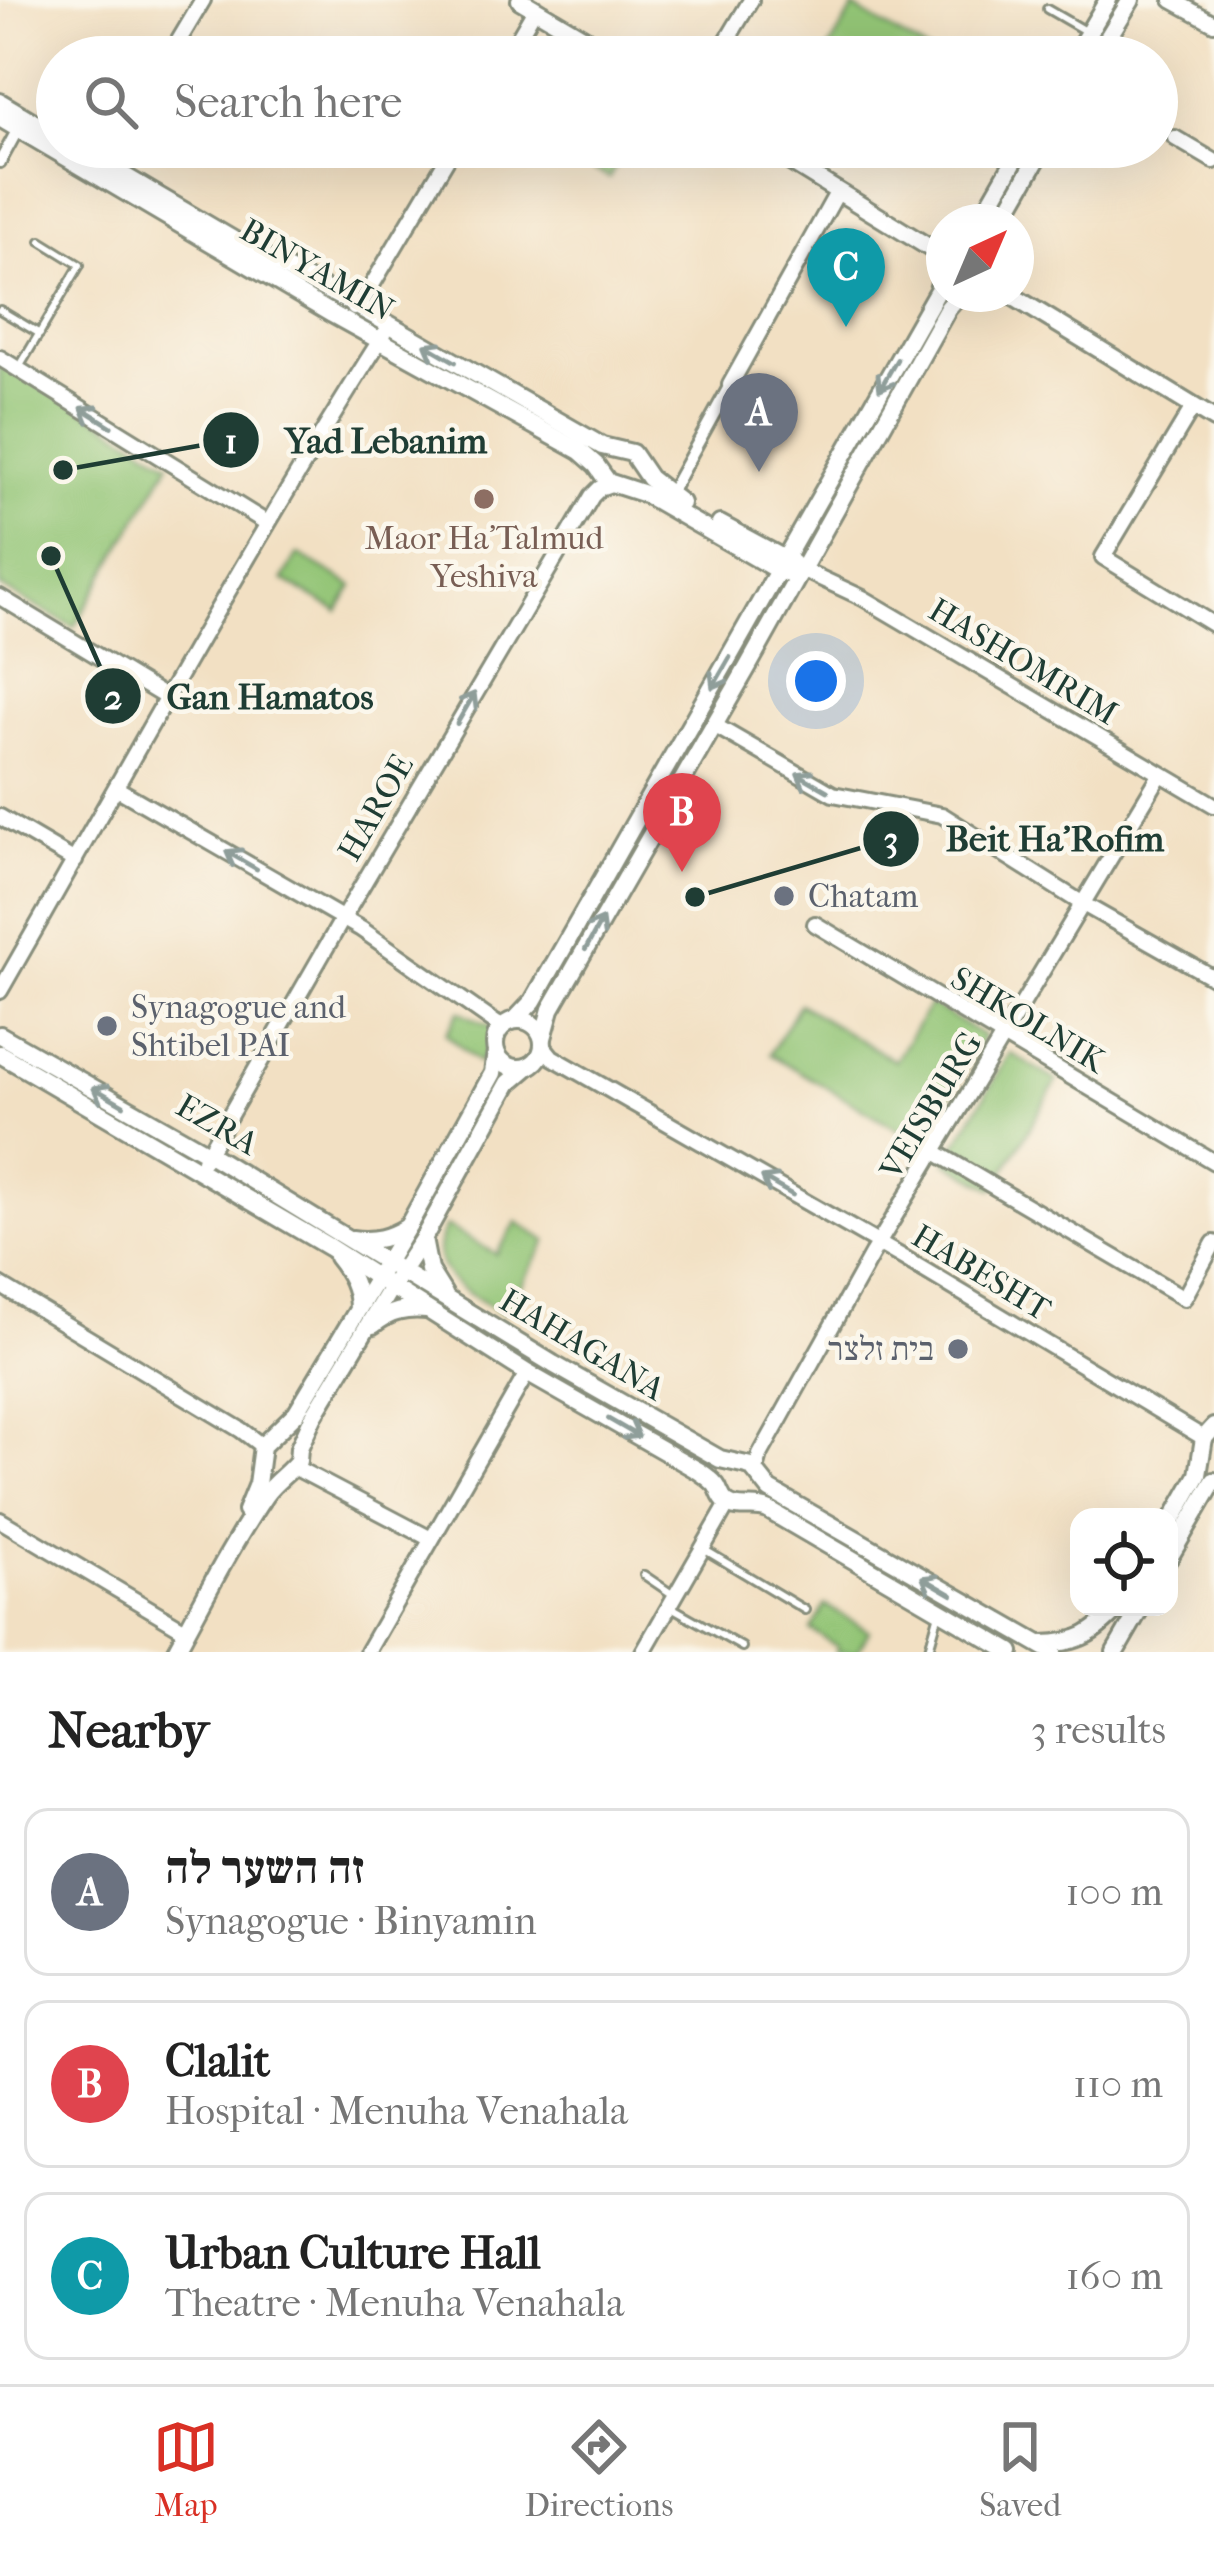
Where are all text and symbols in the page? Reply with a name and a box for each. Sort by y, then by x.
search box [36,36,1178,168]
icon: search [78,69,144,135]
text: Search here [174,76,402,129]
north arrow [926,204,1034,312]
street label: BINYAMIN [233,210,401,330]
pin: C [807,228,885,327]
one-way arrow [423,341,458,365]
one-way arrow [876,356,900,391]
pin: A [720,373,798,472]
callout: Yad Lebanim [201,404,511,476]
one-way arrow [80,405,114,429]
text: 1 [225,420,237,462]
text: Yad Lebanim [283,420,488,462]
marker: Maor Ha'Talmud Yeshiva [471,486,497,512]
place label: Maor Ha'Talmud Yeshiva [364,519,605,596]
street label: HASHOMRIM [922,590,1124,734]
your location [786,651,846,711]
one-way arrow [709,654,733,689]
callout: Gan Hamatos [83,660,398,732]
text: 2 [104,676,122,718]
text: Gan Hamatos [167,676,373,718]
one-way arrow [455,691,479,726]
street label: HAROE [330,748,422,868]
one-way arrow [795,769,830,793]
pin: B [643,773,721,872]
callout: Beit Ha'Rofim [861,803,1188,875]
text: 3 [884,818,898,860]
text: Beit Ha'Rofim [946,818,1165,860]
one-way arrow [224,848,259,872]
place label: Chatam [808,877,919,916]
marker: Chatam [771,883,797,909]
one-way arrow [583,917,606,952]
street label: SHKOLNIK [944,959,1114,1082]
place label: Synagogue and Shtibel PAI [131,988,347,1065]
marker: Synagogue and Shtibel PAI [94,1013,120,1039]
street label: VEISBURG [871,1025,990,1188]
one-way arrow [91,1083,126,1107]
street label: EZRA [169,1086,265,1164]
one-way arrow [761,1173,796,1197]
street label: HABESHT [905,1217,1058,1330]
street label: HAHAGANA [493,1281,672,1410]
place label: בית זלצר [828,1330,934,1369]
marker: בית זלצר [945,1336,971,1362]
one-way arrow [606,1417,641,1441]
map controls [1070,1508,1178,1616]
button: locate [1070,1508,1178,1616]
one-way arrow [920,1573,955,1597]
text: Nearby [48,1700,209,1760]
text: 3 results [1031,1707,1166,1753]
text: זה השער לה [165,1842,365,1895]
text: A [77,1869,103,1915]
text: 100 m [1065,1869,1163,1915]
text: Synagogue · Binyamin [165,1898,537,1944]
text: Clalit [165,2035,270,2088]
text: B [77,2061,103,2107]
text: 110 m [1073,2061,1163,2107]
text: Hospital · Menuha Venahala [165,2088,628,2134]
text: Urban Culture Hall [165,2227,541,2280]
text: C [77,2253,103,2299]
text: 160 m [1066,2253,1163,2299]
text: Theatre · Menuha Venahala [165,2280,624,2326]
tab: Map [153,2414,219,2525]
tab: Directions [525,2414,673,2525]
tab: Saved [979,2414,1061,2525]

